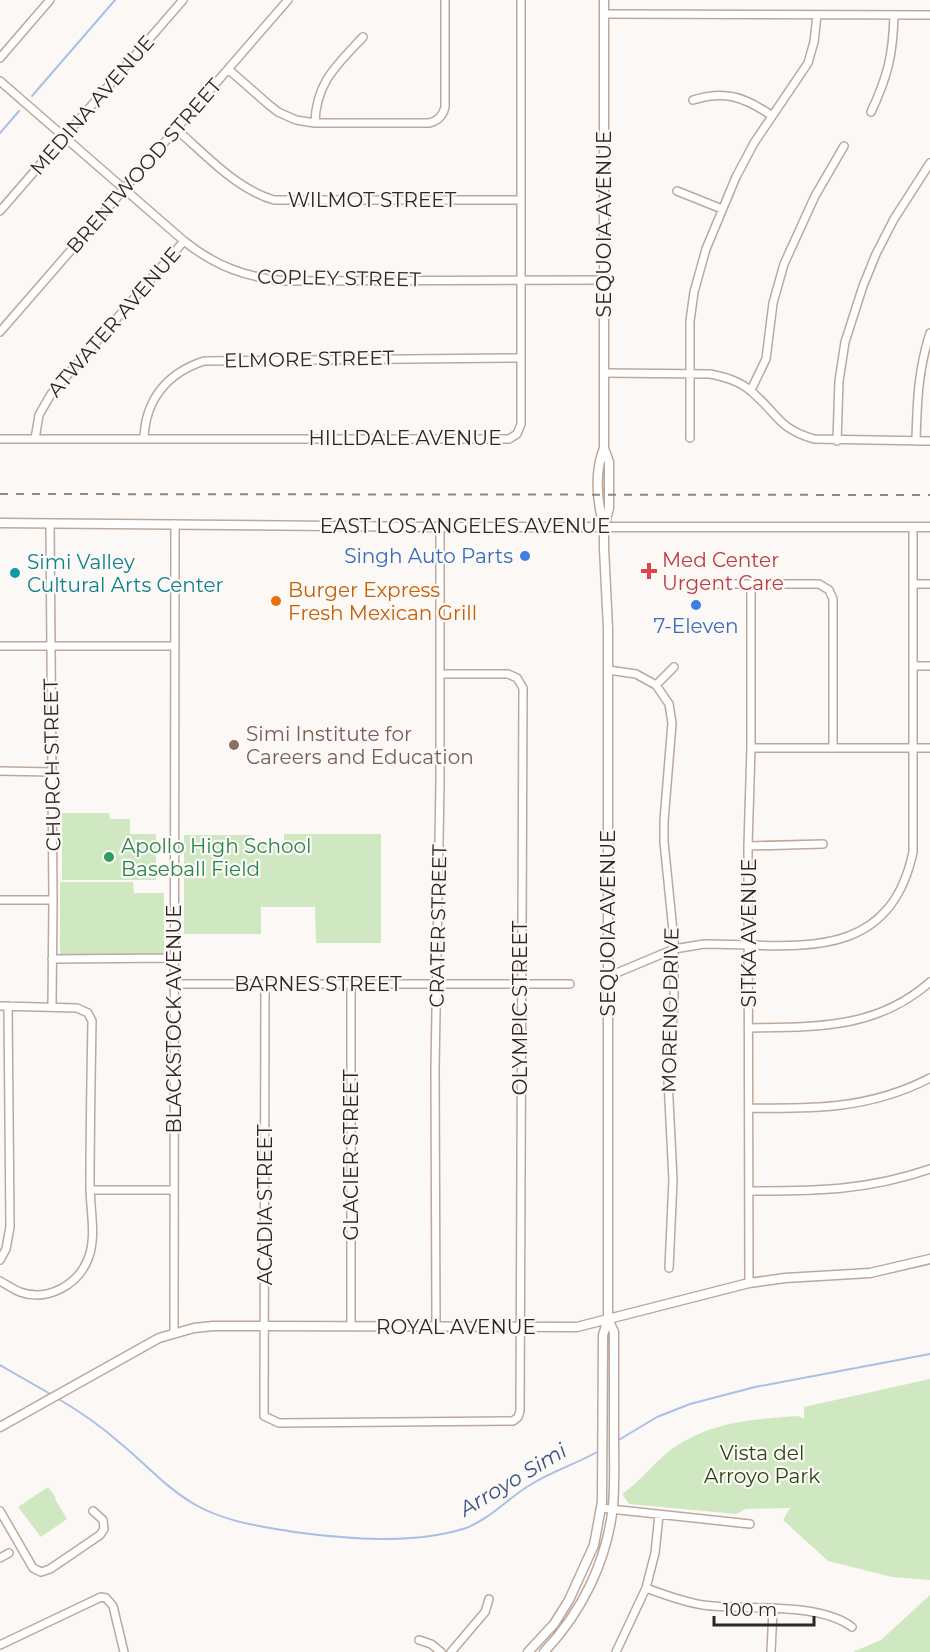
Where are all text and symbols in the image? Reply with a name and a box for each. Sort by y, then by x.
street label: MEDINA AVENUE [25,30,159,180]
street label: BRENTWOOD STREET [61,73,227,258]
street label: SEQUOIA AVENUE [592,131,616,317]
street label: WILMOT STREET [288,188,457,212]
street label: ATWATER AVENUE [42,242,186,402]
street label: COPLEY STREET [257,265,422,291]
street label: ELMORE STREET [224,346,395,372]
street label: HILLDALE AVENUE [308,426,502,450]
street label: EAST LOS ANGELES AVENUE [320,514,610,538]
place label: Singh Auto Parts [344,544,513,568]
place label: Med Center Urgent Care [662,548,784,595]
marker: Singh Auto Parts [518,549,532,563]
place label: Simi Valley Cultural Arts Center [27,550,224,597]
marker: Med Center Urgent Care [640,562,658,580]
marker: Simi Valley Cultural Arts Center [8,566,22,580]
place label: Burger Express Fresh Mexican Grill [288,578,477,625]
marker: Burger Express Fresh Mexican Grill [269,594,283,608]
marker: 7-Eleven [689,598,703,612]
place label: 7-Eleven [653,614,739,638]
street label: CHURCH STREET [38,678,66,852]
place label: Simi Institute for Careers and Education [246,722,474,769]
marker: Simi Institute for Careers and Education [227,738,241,752]
street label: SEQUOIA AVENUE [596,830,620,1016]
place label: Apollo High School Baseball Field [121,834,311,881]
street label: CRATER STREET [425,844,451,1008]
marker: Apollo High School Baseball Field [102,850,116,864]
street label: SITKA AVENUE [737,858,761,1008]
street label: BLACKSTOCK AVENUE [162,904,186,1134]
street label: OLYMPIC STREET [508,920,532,1095]
street label: MORENO DRIVE [657,927,683,1093]
street label: BARNES STREET [234,972,402,996]
street label: GLACIER STREET [339,1069,363,1240]
street label: ACADIA STREET [253,1124,277,1285]
street label: ROYAL AVENUE [376,1315,536,1339]
water label: Arroyo Simi [453,1438,571,1522]
park label: Vista del Arroyo Park [704,1441,820,1488]
scale bar [714,1589,814,1627]
text: 100 m [723,1599,777,1621]

